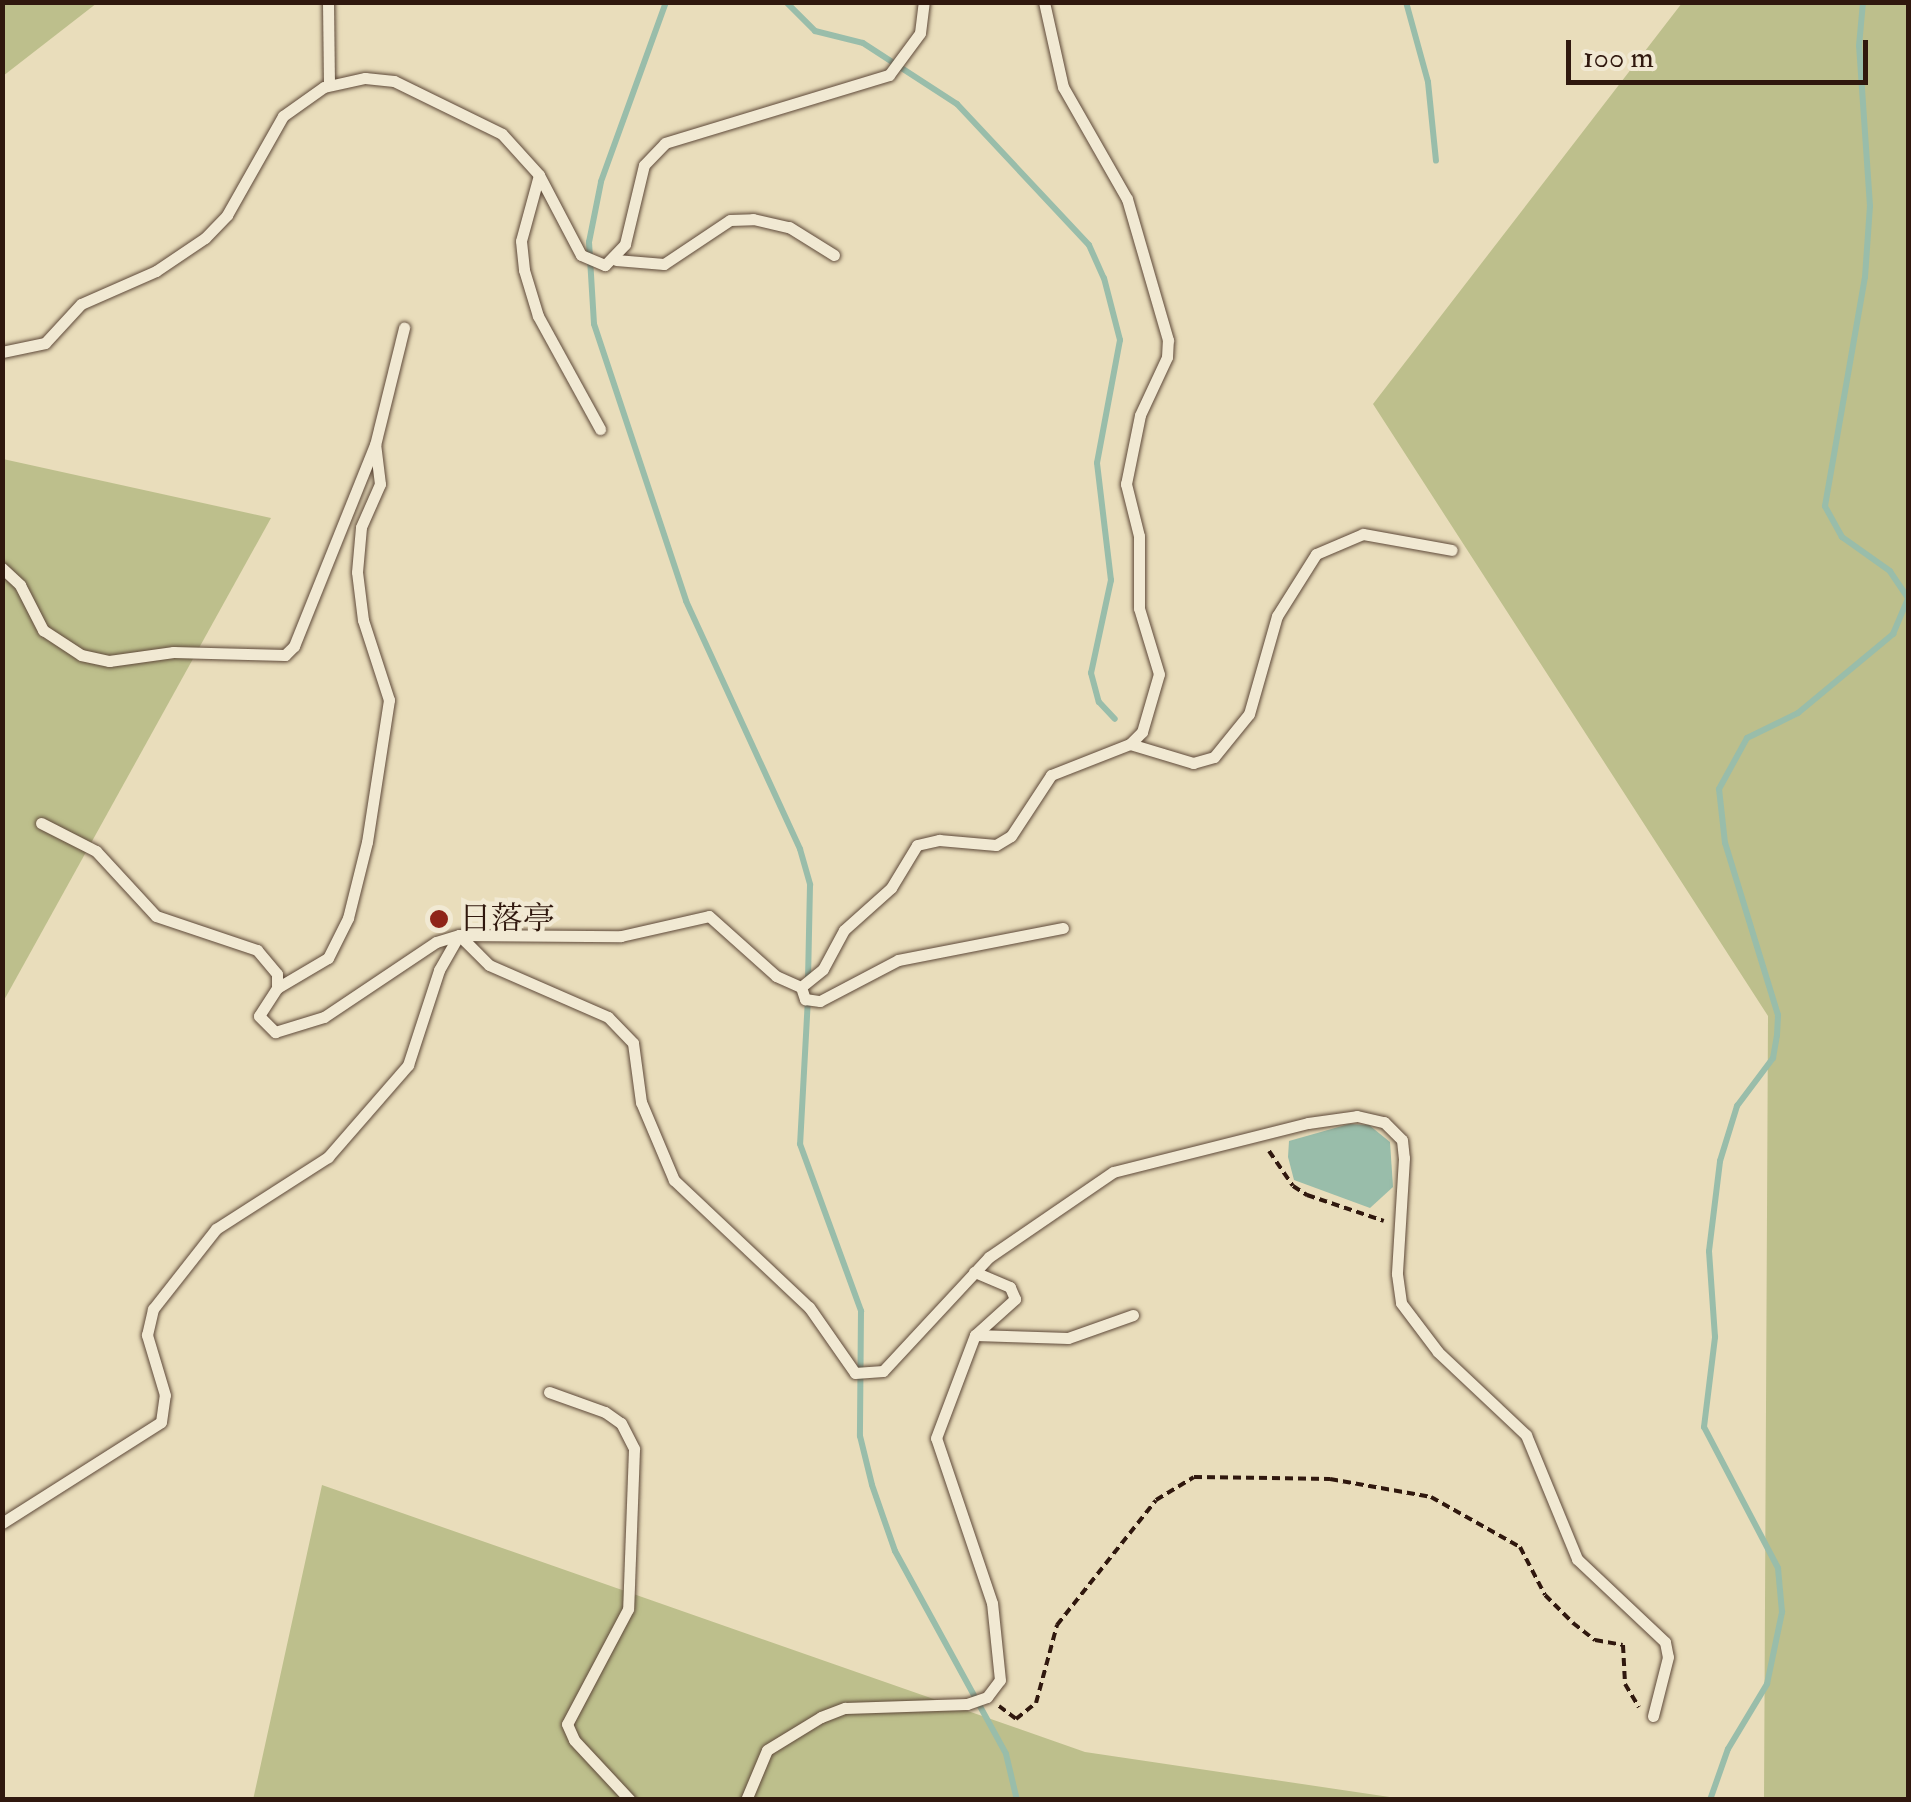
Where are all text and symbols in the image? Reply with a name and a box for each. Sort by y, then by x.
scale bar [1571,20,1874,82]
text: 100 m [1583,39,1654,76]
place label: 日落亭 [459,900,555,938]
marker: 日落亭 [428,908,450,930]

